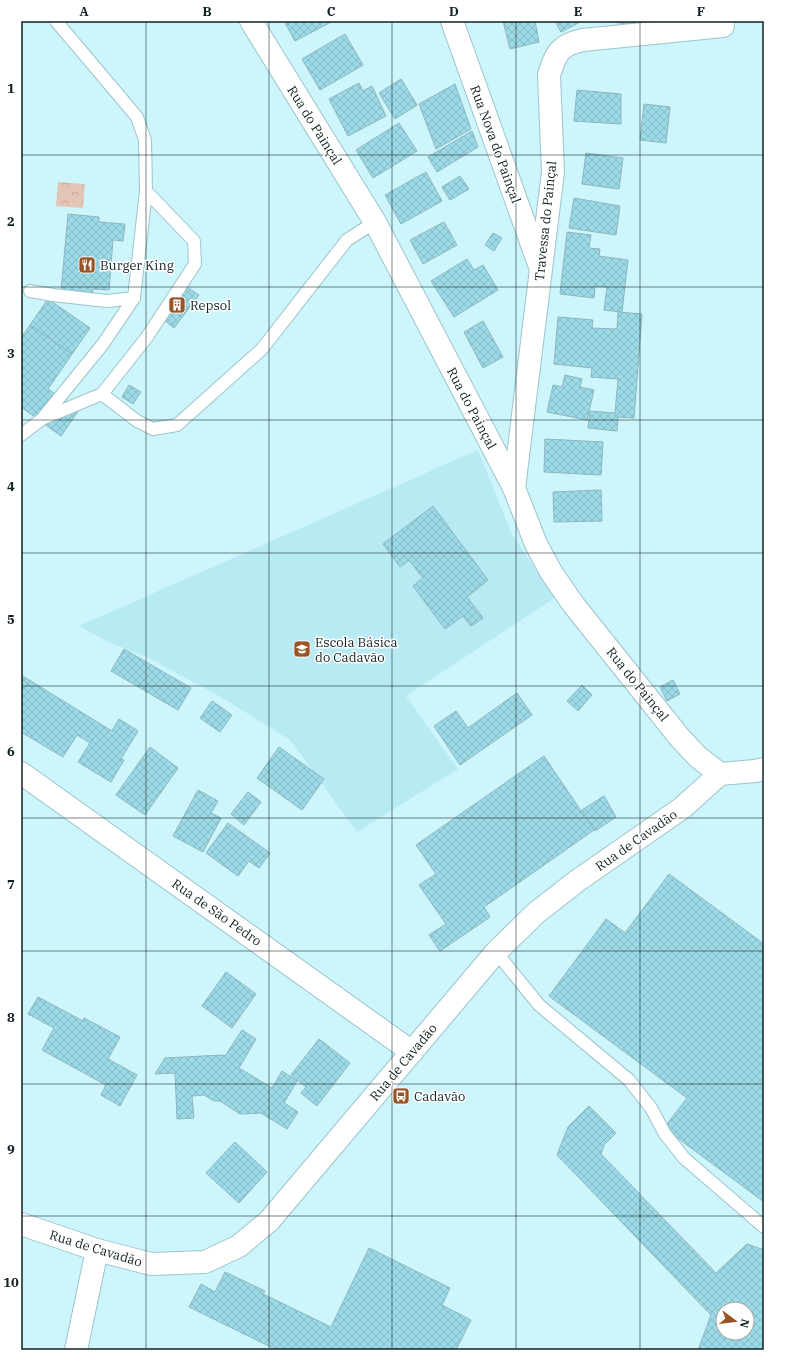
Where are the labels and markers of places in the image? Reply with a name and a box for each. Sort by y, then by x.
restaurant icon: Burger King [77,255,97,275]
place label: Burger King [100,257,174,274]
building icon: Repsol [167,295,187,315]
place label: Repsol [190,297,231,314]
place label: Escola Básica do Cadavão [315,634,398,666]
school or university icon: Escola Básica do Cadavão [292,639,312,659]
bus stop icon: Cadavão [391,1086,411,1106]
place label: Cadavão [414,1088,465,1105]

